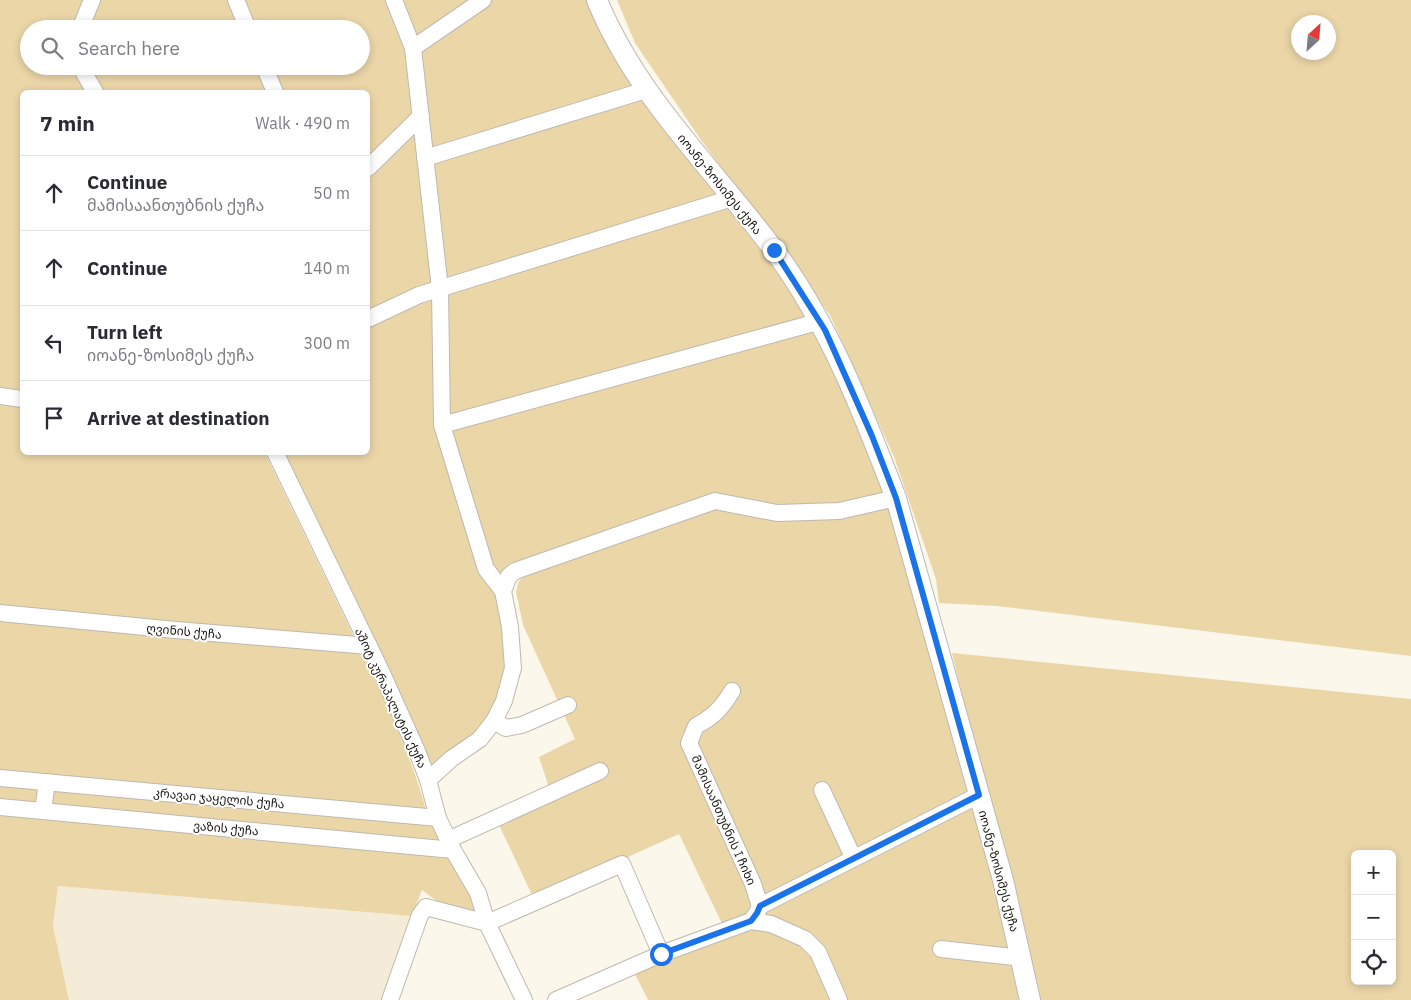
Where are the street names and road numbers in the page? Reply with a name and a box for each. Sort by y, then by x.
street label: იოანე-ზოსიმეს ქუჩა [675,131,765,237]
street label: ღვინის ქუჩა [146,620,222,643]
street label: აშოტ კურაპალატის ქუჩა [351,625,430,771]
street label: მამისაანთუბნის I ჩიხი [689,753,760,887]
street label: კრავაი ჯაყელის ქუჩა [153,785,285,812]
street label: იოანე-ზოსიმეს ქუჩა [976,808,1022,934]
street label: ვაზის ქუჩა [193,818,259,838]

